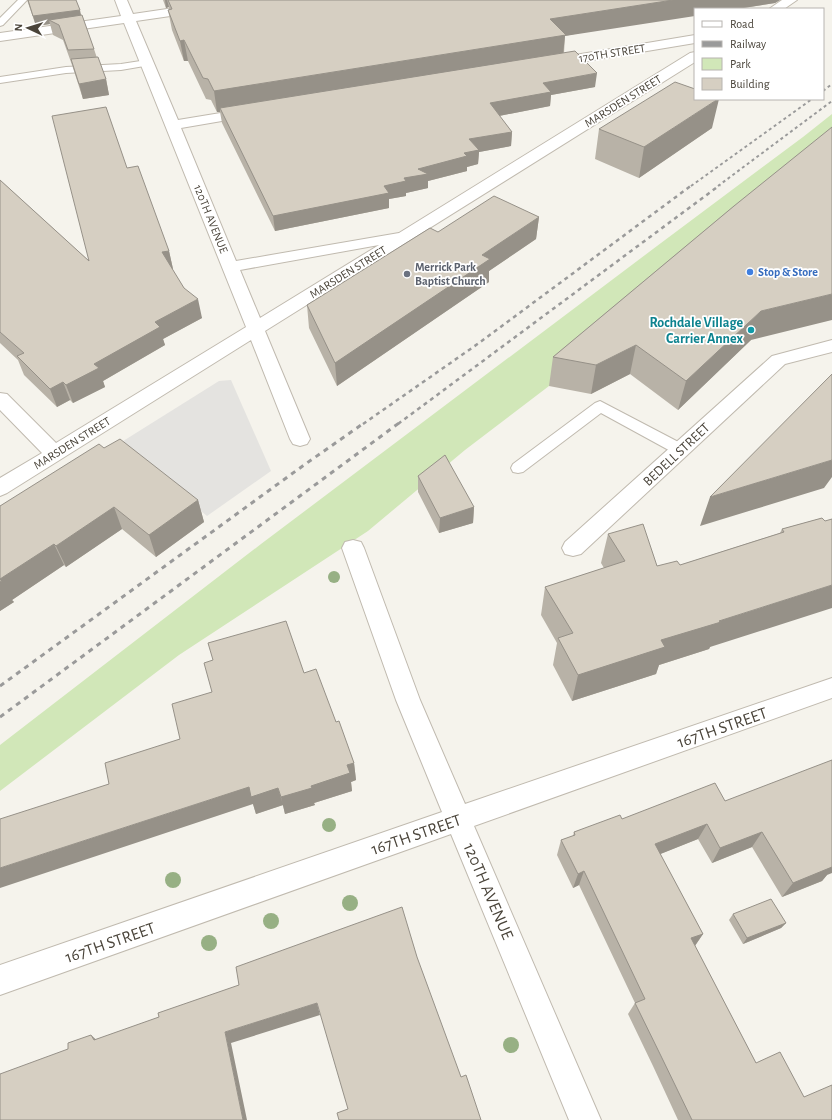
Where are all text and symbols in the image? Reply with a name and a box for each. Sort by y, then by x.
north arrow [8,8,48,48]
legend [694,8,824,100]
text: Road [730,18,754,30]
text: N [13,23,24,32]
text: Railway [730,38,766,51]
street label: 170TH STREET [578,42,646,64]
text: Park [730,58,751,70]
street label: MARSDEN STREET [583,73,664,129]
text: Building [730,78,770,90]
street label: 120TH AVENUE [192,183,230,255]
street label: MARSDEN STREET [308,244,389,300]
place label: Merrick Park Baptist Church [415,261,486,287]
place label: Stop & Store [758,266,818,278]
marker: Stop & Store [745,267,755,277]
marker: Merrick Park Baptist Church [402,269,412,279]
place label: Rochdale Village Carrier Annex [649,316,744,346]
marker: Rochdale Village Carrier Annex [746,325,756,335]
street label: MARSDEN STREET [32,415,113,471]
street label: BEDELL STREET [641,420,713,489]
street label: 167TH STREET [675,704,769,751]
street label: 167TH STREET [369,811,463,858]
street label: 120TH AVENUE [461,840,516,942]
street label: 167TH STREET [63,919,157,966]

